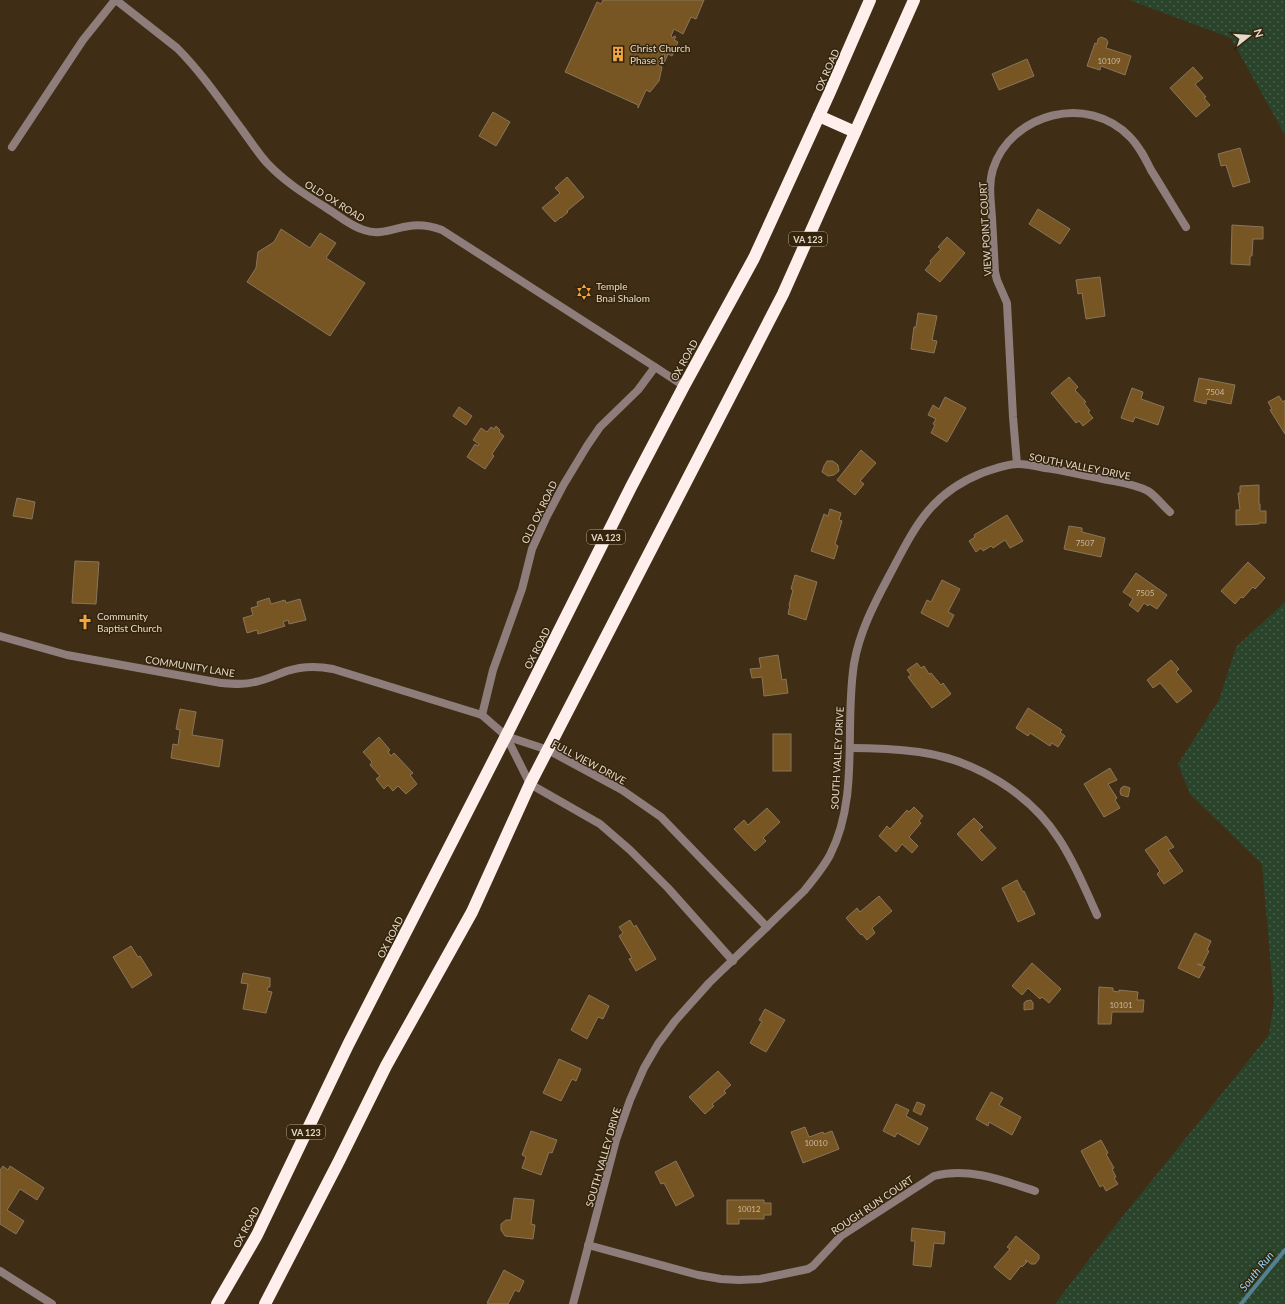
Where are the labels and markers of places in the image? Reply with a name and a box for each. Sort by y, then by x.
place label: Christ Church Phase 1 [630,42,690,66]
building icon: Christ Church Phase 1 [609,45,627,63]
place label: Temple Bnai Shalom [596,280,650,304]
synagogue icon: Temple Bnai Shalom [575,283,593,301]
place label: Community Baptist Church [97,610,162,634]
church icon: Community Baptist Church [76,613,94,631]

